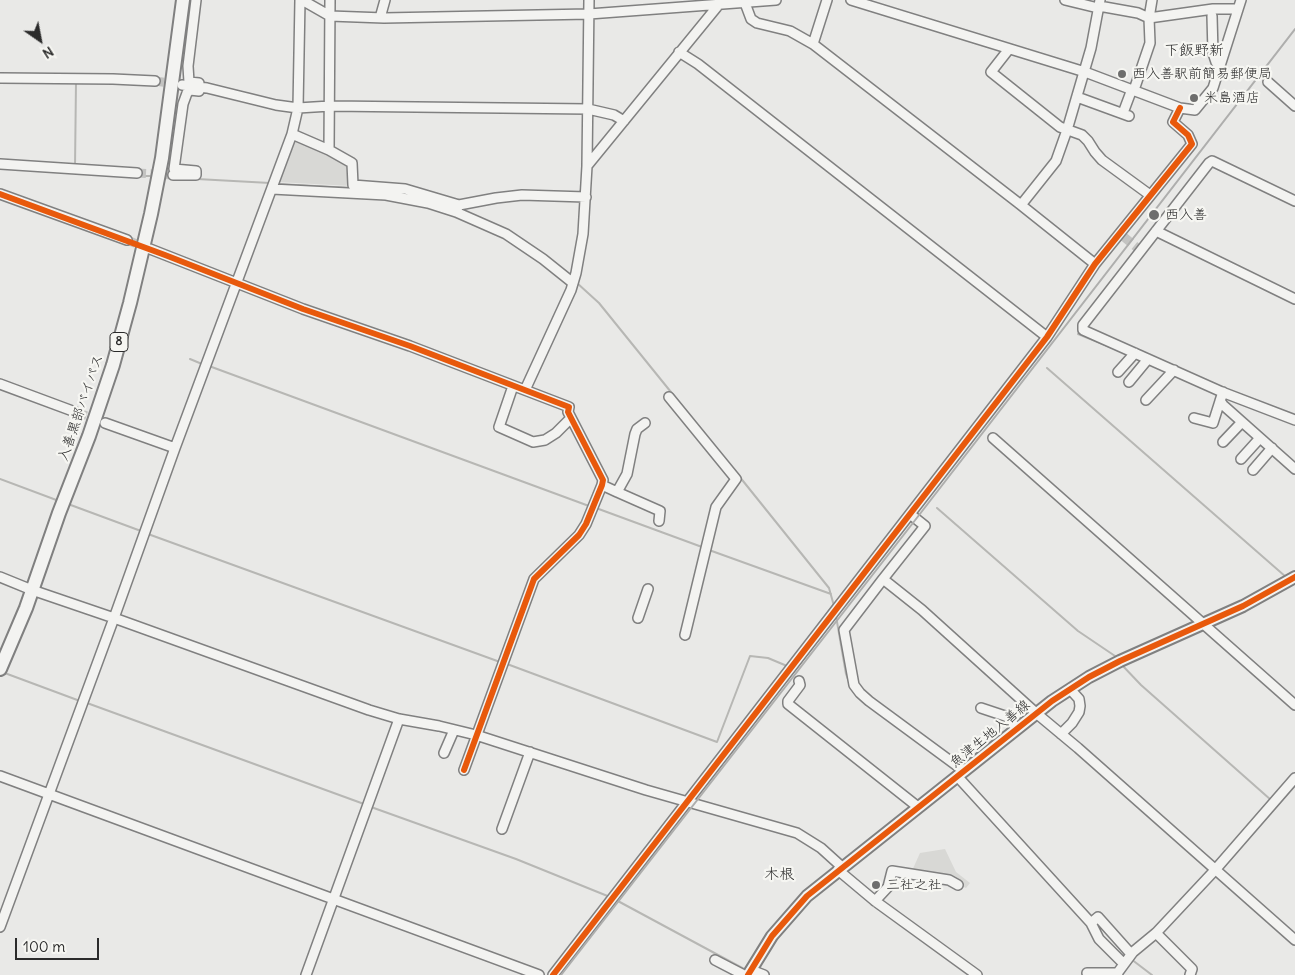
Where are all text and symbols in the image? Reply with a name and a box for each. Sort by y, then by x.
north arrow [15,15,65,65]
text: N [39,42,57,63]
district label: 下飯野新 [1164,42,1224,60]
place label: 西入善駅前簡易郵便局 [1132,66,1272,82]
marker: 西入善駅前簡易郵便局 [1116,68,1128,80]
place label: 米島酒店 [1204,90,1260,106]
marker: 米島酒店 [1188,92,1200,104]
place label: 西入善 [1165,207,1207,223]
marker: 西入善 [1147,208,1161,222]
road number: 8 [110,332,128,352]
street label: 入善黒部バイパス [55,352,107,464]
street label: 魚津生地入善線 [947,697,1033,771]
district label: 木根 [764,866,794,884]
place label: 三社之社 [886,877,942,893]
marker: 三社之社 [870,879,882,891]
scale bar [18,928,101,960]
text: 100 m [23,937,65,956]

